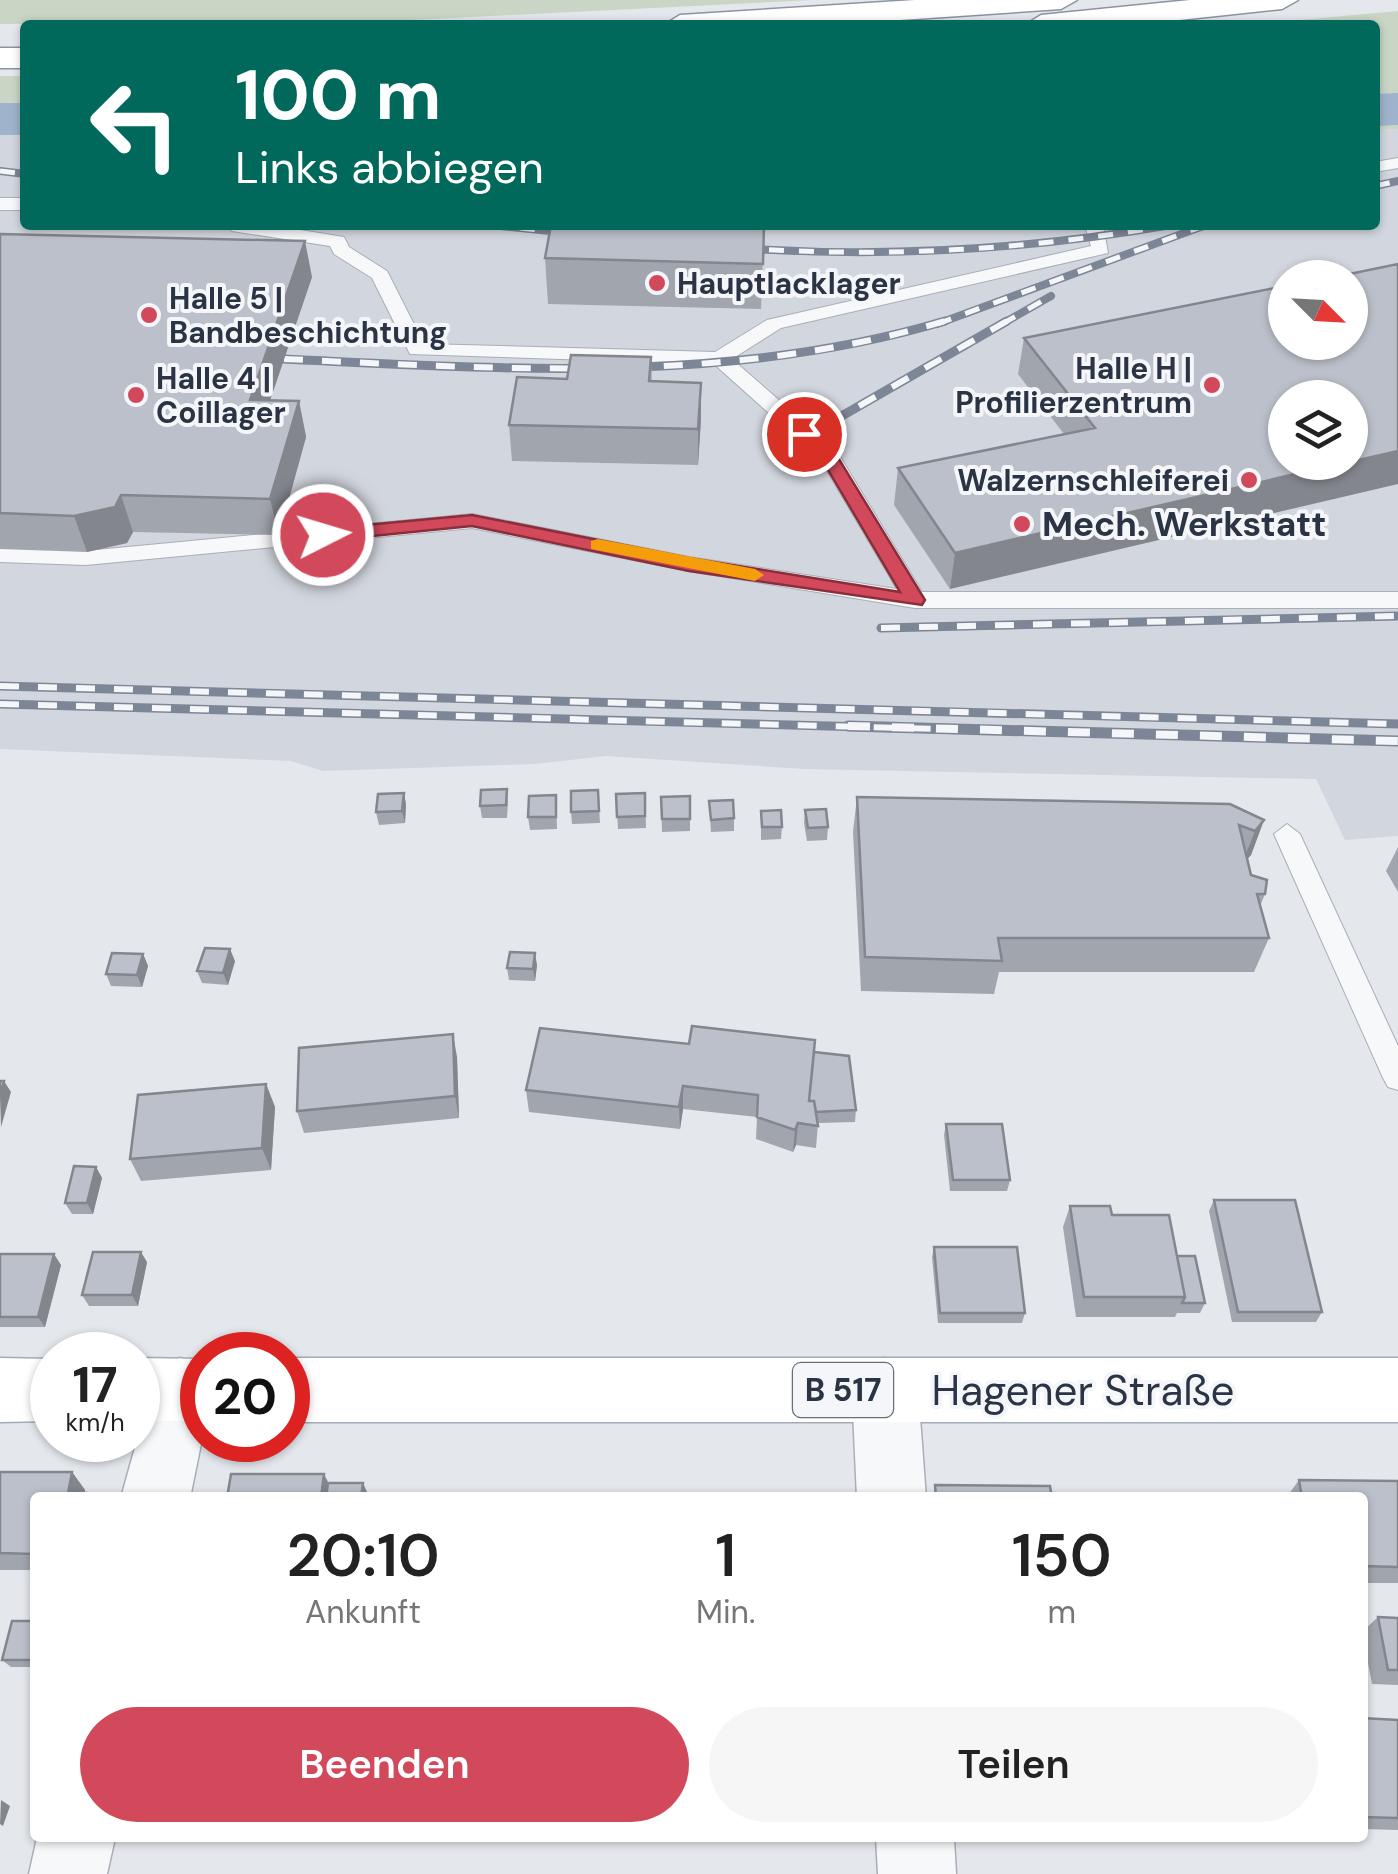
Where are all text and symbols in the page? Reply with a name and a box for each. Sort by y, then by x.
text: 100 m [235,50,441,141]
icon: left [70,60,200,190]
text: Links abbiegen [235,138,544,197]
north arrow [1268,260,1368,360]
map controls [1268,260,1368,480]
place label: Hauptlacklager [677,264,901,303]
marker: Hauptlacklager [646,272,668,294]
place label: Halle 5 | Bandbeschichtung [169,279,447,352]
marker: Halle 5 | Bandbeschichtung [138,304,160,326]
place label: Halle H | Profilierzentrum [955,349,1192,422]
place label: Halle 4 | Coillager [156,359,286,432]
marker: Halle H | Profilierzentrum [1201,374,1223,396]
button: layers [1268,380,1368,480]
marker: Halle 4 | Coillager [125,384,147,406]
pin [762,392,847,477]
icon: arrive [777,407,832,462]
place label: Walzernschleiferei [957,461,1229,500]
marker: Walzernschleiferei [1238,469,1260,491]
position arrow [271,483,375,587]
place label: Mech. Werkstatt [1042,501,1326,547]
marker: Mech. Werkstatt [1011,513,1033,535]
speed limit sign: 20 [180,1332,310,1462]
text: 17 [72,1352,118,1418]
road number: B 517 [793,1363,893,1417]
street label: Hagener Straße [932,1363,1234,1418]
text: km/h [65,1406,125,1439]
text: 20:10 [286,1516,440,1595]
text: 1 [715,1516,736,1595]
text: 150 [1012,1516,1112,1595]
text: Ankunft [305,1591,421,1633]
text: Min. [696,1591,755,1633]
text: m [1047,1591,1076,1633]
button: Beenden [80,1707,689,1822]
button: Teilen [709,1707,1318,1822]

